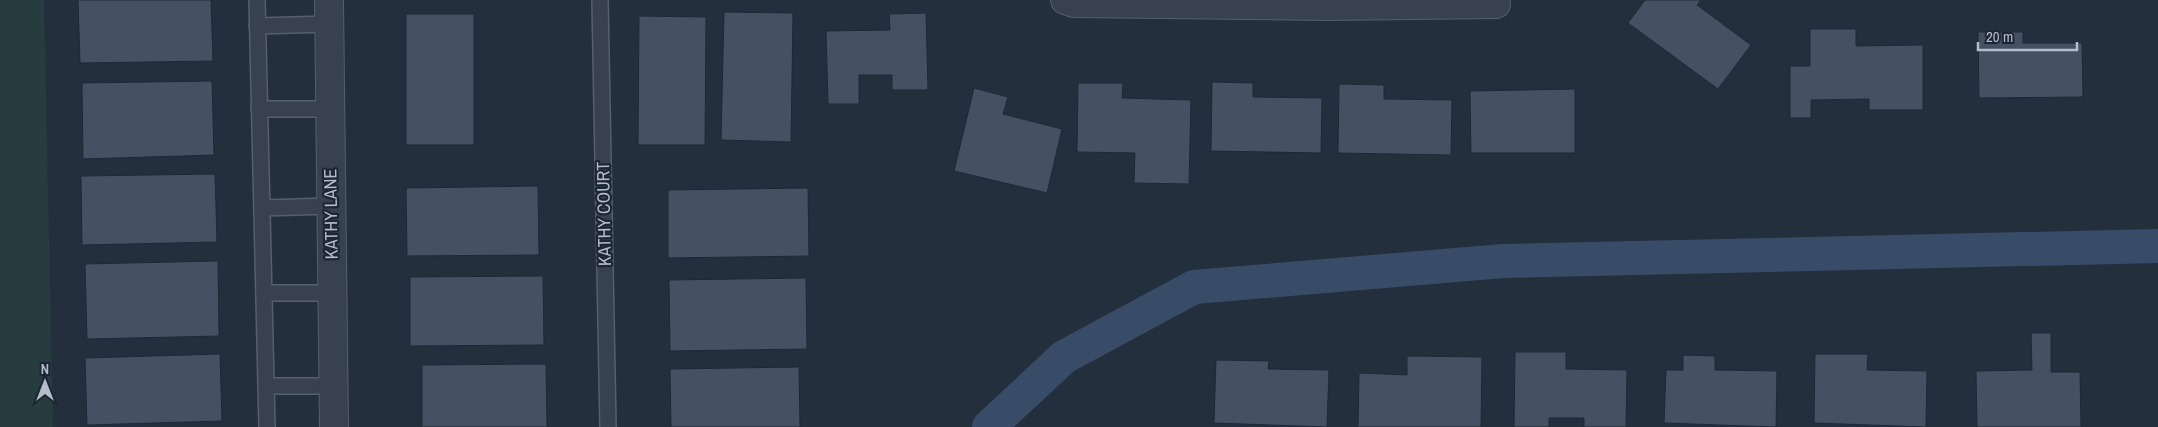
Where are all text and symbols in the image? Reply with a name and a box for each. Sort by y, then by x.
scale bar [1978,20,2077,52]
text: 20 m [1986,26,2013,47]
street label: KATHY COURT [590,162,617,266]
street label: KATHY LANE [317,169,344,259]
north arrow [20,357,70,407]
text: N [41,360,49,378]

